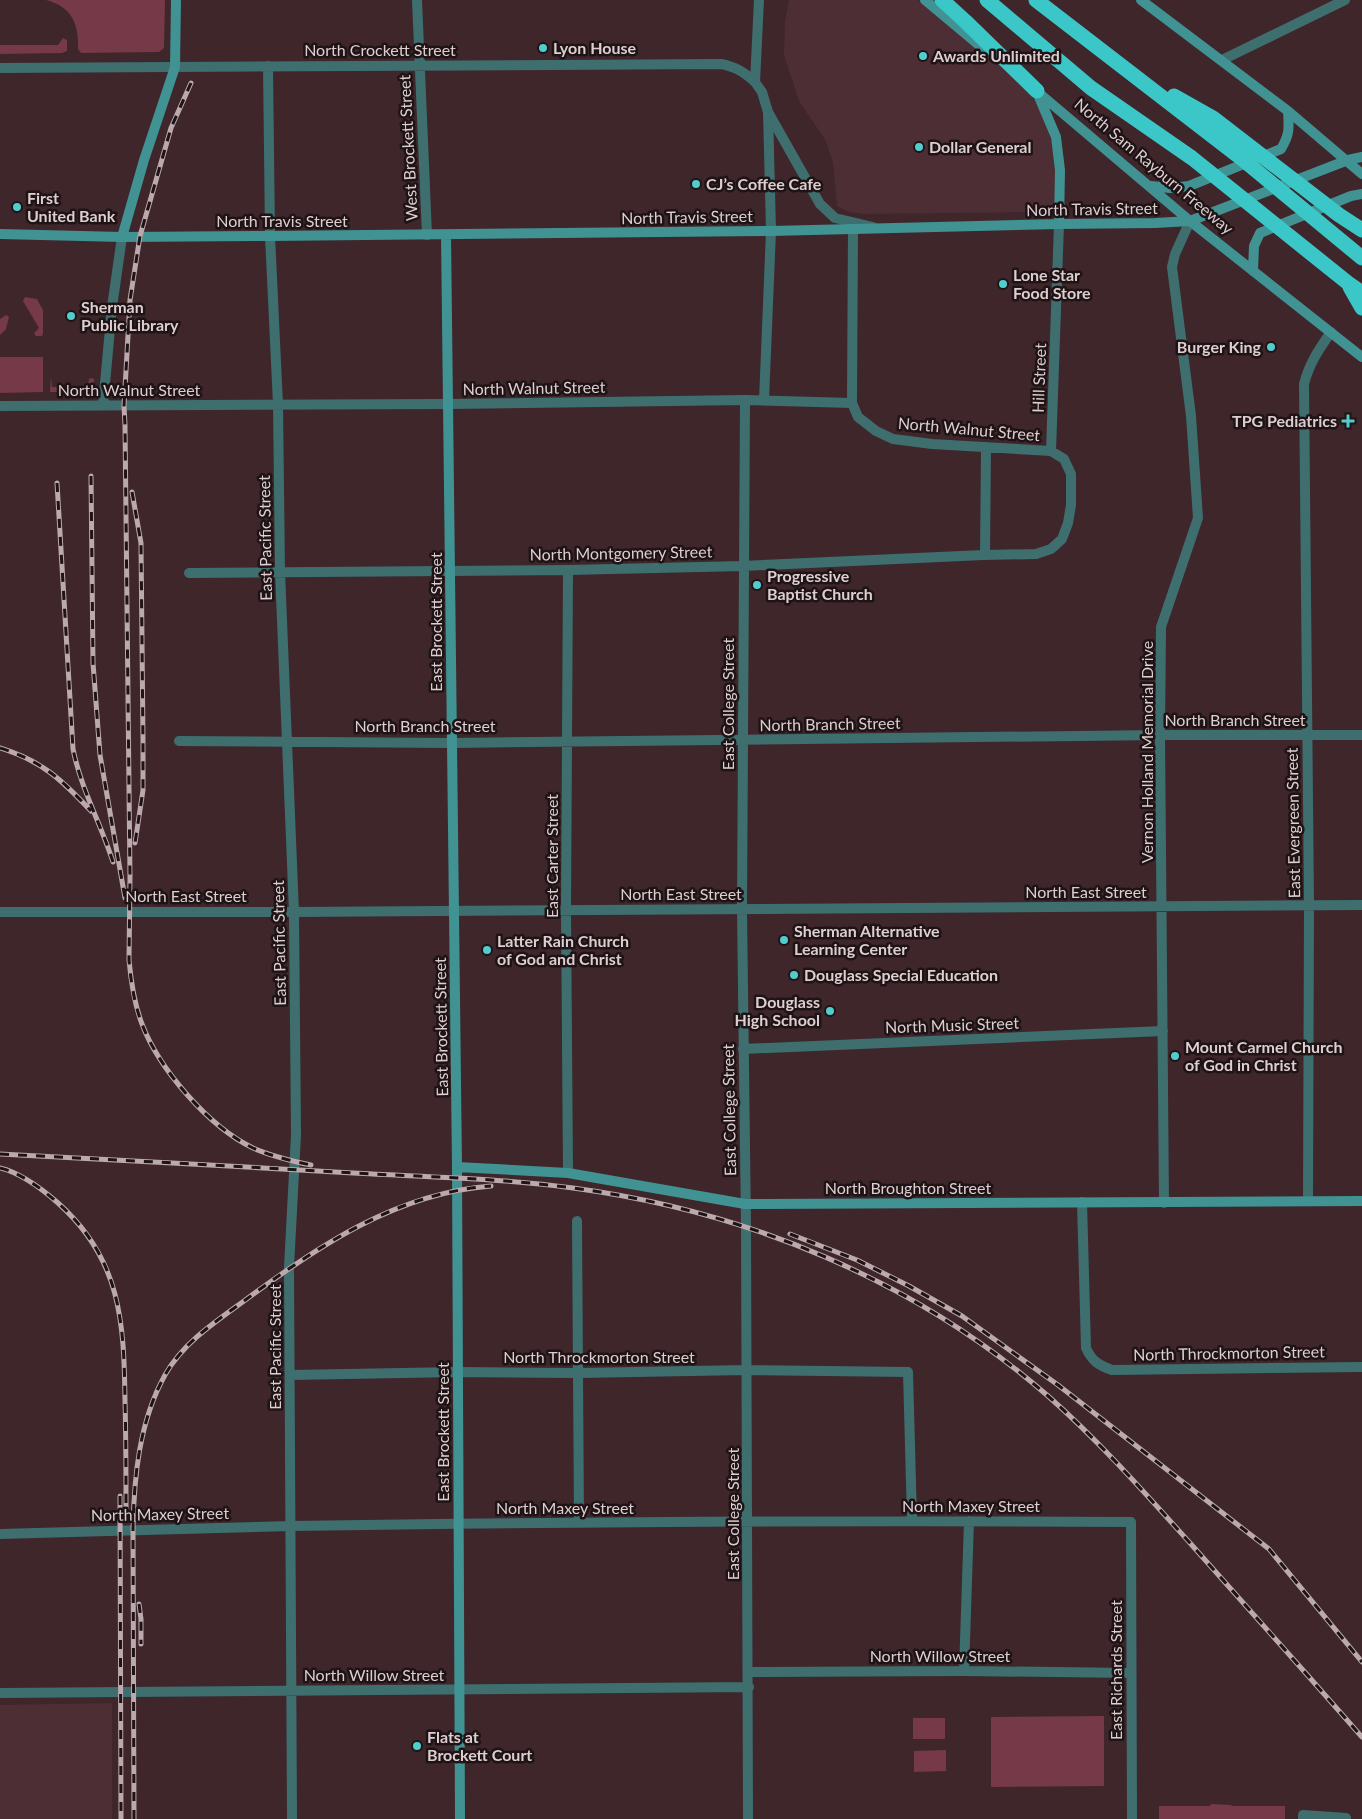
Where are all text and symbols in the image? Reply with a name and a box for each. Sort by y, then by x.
place label: Lyon House [553,38,636,57]
street label: North Crockett Street [304,40,456,59]
marker: Lyon House [537,42,549,54]
place label: Awards Unlimited [932,46,1060,65]
marker: Awards Unlimited [917,50,929,62]
street label: West Brockett Street [394,74,421,222]
street label: North Sam Rayburn Freeway [1071,94,1238,238]
place label: Dollar General [929,137,1031,156]
marker: Dollar General [913,141,925,153]
place label: CJ’s Coffee Cafe [706,174,822,193]
marker: CJ’s Coffee Cafe [690,178,702,190]
place label: First United Bank [27,188,116,225]
street label: North Travis Street [1026,198,1158,219]
marker: First United Bank [11,201,23,213]
street label: North Travis Street [621,206,753,227]
street label: North Travis Street [216,211,348,230]
place label: Lone Star Food Store [1013,265,1091,302]
marker: Lone Star Food Store [997,278,1009,290]
place label: Sherman Public Library [81,297,179,334]
marker: Sherman Public Library [65,310,77,322]
place label: Burger King [1177,337,1262,356]
marker: Burger King [1265,341,1277,353]
street label: Hill Street [1028,343,1049,413]
street label: North Walnut Street [463,377,606,398]
street label: North Walnut Street [58,380,201,399]
place label: TPG Pediatrics [1232,411,1337,430]
street label: North Walnut Street [897,413,1041,444]
marker: TPG Pediatrics [1341,414,1355,428]
street label: East Pacific Street [254,475,275,601]
street label: North Montgomery Street [530,541,713,564]
street label: East Brockett Street [426,552,445,692]
place label: Progressive Baptist Church [767,566,873,603]
marker: Progressive Baptist Church [751,579,763,591]
street label: East College Street [718,638,737,770]
street label: Vernon Holland Memorial Drive [1137,641,1156,863]
street label: North Branch Street [1164,710,1306,729]
street label: North Branch Street [759,713,901,734]
street label: North Branch Street [354,716,496,735]
street label: East Evergreen Street [1282,747,1303,899]
street label: East Carter Street [542,794,561,918]
street label: East Pacific Street [268,880,289,1006]
street label: North East Street [1025,882,1147,901]
street label: North East Street [620,884,742,903]
street label: North East Street [125,886,247,905]
place label: Sherman Alternative Learning Center [794,921,940,958]
place label: Latter Rain Church of God and Christ [497,931,629,968]
marker: Sherman Alternative Learning Center [778,934,790,946]
marker: Latter Rain Church of God and Christ [481,944,493,956]
street label: East Brockett Street [430,957,451,1097]
place label: Douglass Special Education [804,965,998,984]
marker: Douglass Special Education [788,969,800,981]
place label: Douglass High School [735,992,820,1029]
marker: Douglass High School [824,1005,836,1017]
street label: North Music Street [885,1013,1019,1036]
place label: Mount Carmel Church of God in Christ [1185,1037,1342,1074]
street label: East College Street [718,1043,739,1176]
marker: Mount Carmel Church of God in Christ [1169,1050,1181,1062]
street label: North Broughton Street [825,1178,991,1197]
street label: East Pacific Street [265,1284,284,1410]
street label: North Throckmorton Street [1133,1341,1325,1364]
street label: North Throckmorton Street [503,1347,695,1366]
street label: East Brockett Street [433,1362,452,1502]
street label: East College Street [723,1448,742,1580]
street label: North Maxey Street [902,1496,1040,1515]
street label: North Maxey Street [496,1498,634,1517]
street label: North Maxey Street [91,1503,229,1524]
street label: East Richards Street [1106,1600,1125,1740]
street label: North Willow Street [870,1646,1011,1665]
street label: North Willow Street [304,1665,445,1684]
place label: Flats at Brockett Court [427,1727,532,1764]
marker: Flats at Brockett Court [411,1740,423,1752]

